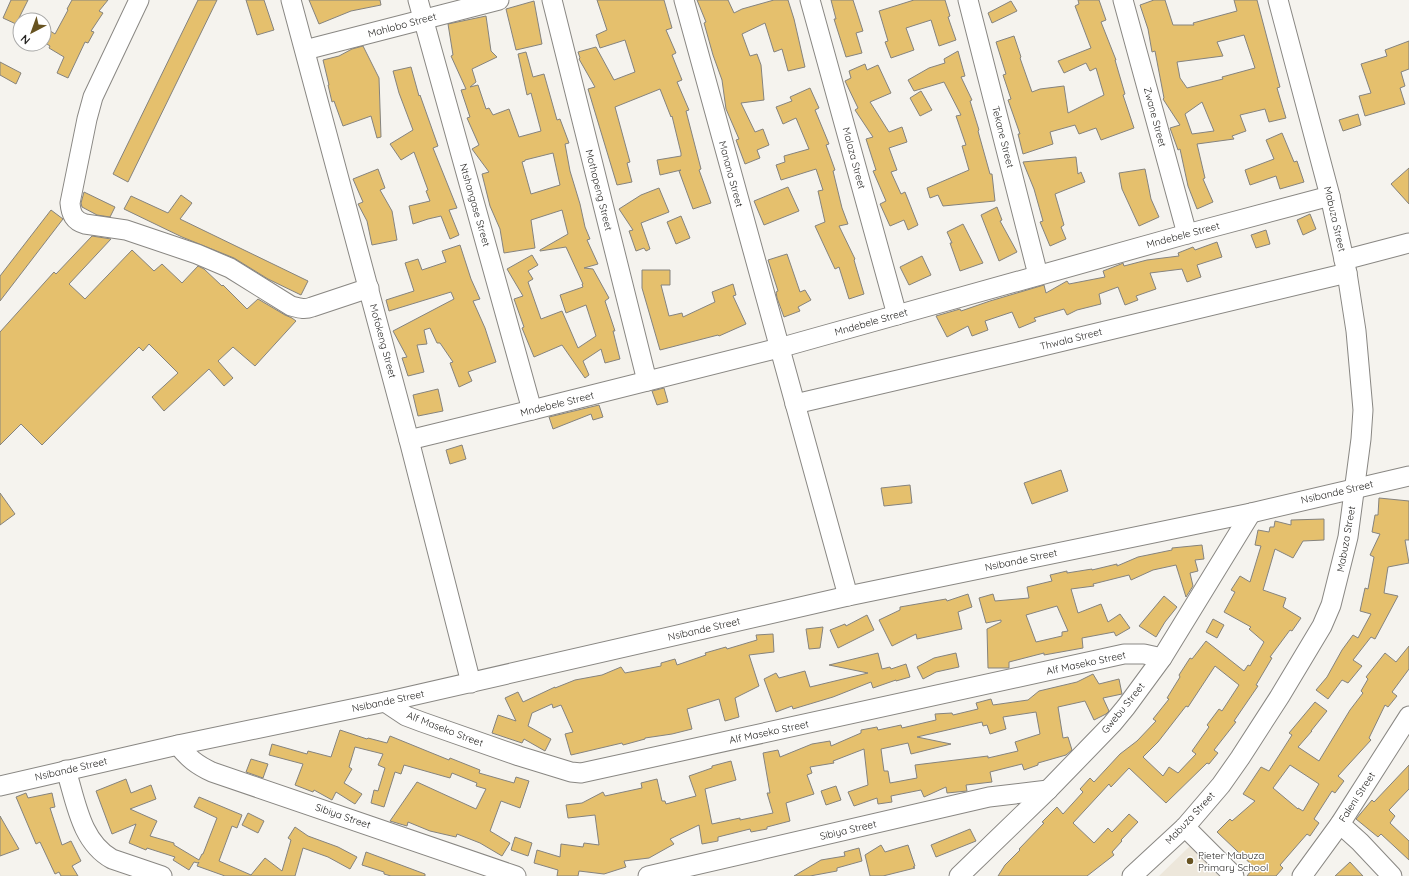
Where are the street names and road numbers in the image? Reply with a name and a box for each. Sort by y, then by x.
street label: Mahlobo Street [366,9,438,40]
street label: Zwane Street [1141,86,1169,149]
street label: Tekane Street [989,105,1017,170]
street label: Malaza Street [839,126,869,191]
street label: Manana Street [716,139,746,209]
street label: Mothopeng Street [583,148,616,233]
street label: Ntshangase Street [457,162,493,249]
street label: Mabuza Street [1321,185,1349,254]
street label: Mndebele Street [1145,219,1222,251]
street label: Mofokeng Street [367,302,399,380]
street label: Mndebele Street [833,305,910,339]
street label: Thwala Street [1038,325,1104,353]
street label: Mndebele Street [519,388,596,419]
street label: Nsibande Street [1300,477,1375,507]
street label: Mabuza Street [1334,504,1358,573]
street label: Nsibande Street [984,546,1059,574]
street label: Nsibande Street [667,614,742,644]
street label: Alf Maseko Street [1045,648,1128,678]
street label: Gwebu Street [1098,679,1148,736]
street label: Nsibande Street [351,687,426,715]
street label: Alf Maseko Street [405,708,486,750]
street label: Alf Maseko Street [728,717,811,747]
street label: Nsibande Street [34,754,109,784]
street label: Faleni Street [1336,769,1378,825]
street label: Mabuza Street [1162,789,1218,847]
street label: Sibiya Street [314,800,373,832]
street label: Sibiya Street [818,817,878,843]

